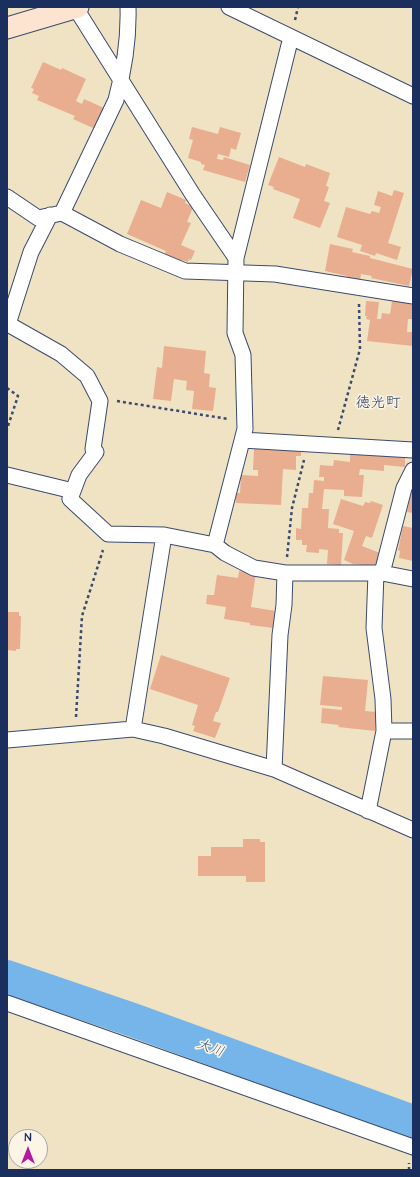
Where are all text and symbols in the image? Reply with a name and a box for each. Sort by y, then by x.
district label: 徳光町 [356,395,400,413]
water label: 大川 [194,1036,226,1062]
north arrow [8,1129,48,1169]
text: N [25,1130,31,1145]

